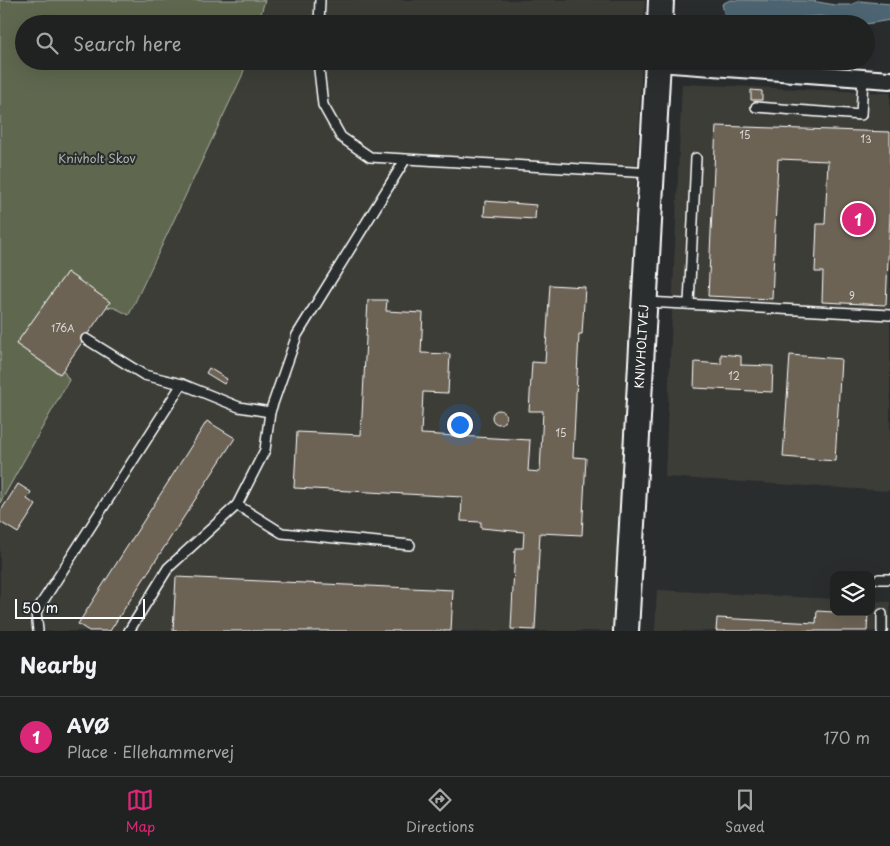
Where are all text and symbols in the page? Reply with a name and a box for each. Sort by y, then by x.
search box [15,15,875,70]
icon: search [33,29,61,57]
text: Search here [73,29,182,57]
house number: 15 [740,127,750,142]
house number: 13 [860,131,872,146]
park label: Knivholt Skov [58,149,136,167]
pin: 1 [842,200,874,238]
house number: 9 [849,288,855,303]
street label: KNIVHOLTVEJ [630,304,652,389]
house number: 176A [51,320,75,335]
house number: 12 [728,368,740,383]
your location [447,412,473,438]
house number: 15 [556,425,566,440]
map controls [830,571,875,616]
button: layers [830,571,875,616]
scale bar [15,596,145,619]
text: 50 m [22,597,58,618]
text: Nearby [20,648,97,680]
text: AVØ [67,711,109,739]
text: 1 [32,725,40,749]
text: 170 m [824,725,870,749]
text: Place · Ellehammervej [67,739,234,763]
tab: Map [125,786,155,837]
tab: Directions [406,786,474,837]
tab: Saved [725,786,765,837]

